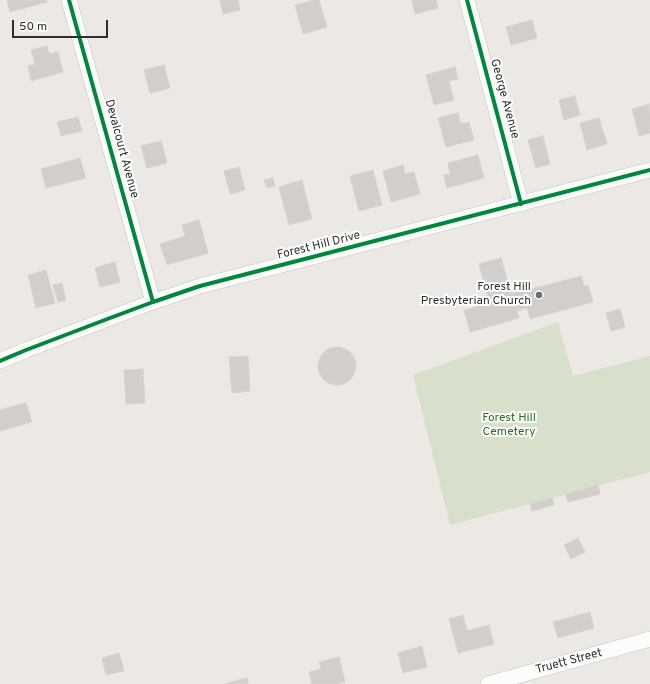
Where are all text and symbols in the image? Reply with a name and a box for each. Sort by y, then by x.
scale bar [14,12,110,38]
text: 50 m [19,19,47,35]
street label: George Avenue [486,58,522,140]
street label: Devalcourt Avenue [101,98,141,200]
street label: Forest Hill Drive [276,229,362,263]
place label: Forest Hill Presbyterian Church [421,281,531,309]
marker: Forest Hill Presbyterian Church [534,290,544,300]
park label: Forest Hill Cemetery [482,412,536,440]
street label: Truett Street [534,646,604,678]

